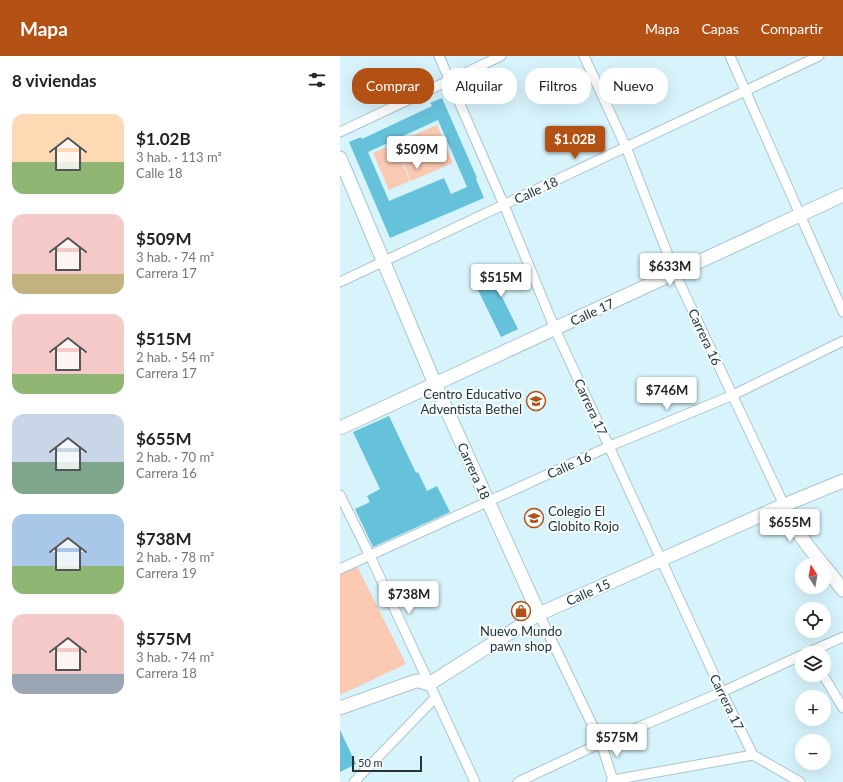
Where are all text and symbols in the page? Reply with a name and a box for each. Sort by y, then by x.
text: Mapa [20,17,68,40]
text: Mapa [645,20,680,37]
text: Capas [702,20,739,37]
text: Compartir [761,20,823,37]
chip: Comprar [352,68,434,104]
chip: Alquilar [442,68,517,104]
chip: Filtros [525,68,591,104]
chip: Nuevo [599,68,668,104]
icon: filters [306,69,328,91]
text: 8 viviendas [12,70,97,91]
pin: $1.02B [542,126,608,160]
text: $1.02B [136,128,191,149]
icon: home [44,130,92,178]
text: $1.02B [554,131,596,147]
pin: $509M [389,136,445,170]
text: $509M [396,141,438,157]
text: 3 hab. · 113 m² [136,149,222,165]
text: Calle 18 [136,165,183,181]
street label: Calle 18 [512,173,560,207]
text: $509M [136,228,192,249]
icon: home [44,230,92,278]
text: 3 hab. · 74 m² [136,249,214,265]
pin: $633M [642,253,698,287]
text: $633M [649,258,691,274]
pin: $515M [473,264,529,298]
text: Carrera 17 [136,265,197,281]
text: $515M [480,269,522,285]
street label: Calle 17 [568,295,617,329]
street label: Carrera 16 [685,306,725,368]
text: $515M [136,328,192,349]
icon: home [44,330,92,378]
text: 2 hab. · 54 m² [136,349,214,365]
text: Carrera 17 [136,365,197,381]
street label: Carrera 17 [571,376,611,438]
pin: $746M [639,377,695,411]
text: $746M [646,382,688,398]
place label: Centro Educativo Adventista Bethel [420,386,522,417]
school or university icon: Centro Educativo Adventista Bethel [525,390,547,412]
text: $655M [136,428,192,449]
icon: home [44,430,92,478]
street label: Carrera 18 [454,440,494,502]
street label: Calle 16 [544,448,594,482]
text: 2 hab. · 70 m² [136,449,214,465]
text: Carrera 16 [136,465,197,481]
place label: Colegio El Globito Rojo [548,503,619,534]
school or university icon: Colegio El Globito Rojo [523,507,545,529]
pin: $655M [762,509,818,543]
text: $655M [769,514,811,530]
text: $738M [136,528,192,549]
icon: home [44,530,92,578]
text: 2 hab. · 78 m² [136,549,214,565]
north arrow [795,558,831,594]
map controls [795,558,831,770]
text: Carrera 19 [136,565,197,581]
street label: Calle 15 [563,575,613,609]
pin: $738M [381,581,437,615]
text: $738M [388,586,430,602]
shop icon: Nuevo Mundo pawn shop [510,600,532,622]
button: locate [795,602,831,638]
place label: Nuevo Mundo pawn shop [480,623,562,654]
text: $575M [136,628,192,649]
icon: home [44,630,92,678]
button: layers [795,646,831,682]
text: 3 hab. · 74 m² [136,649,214,665]
text: Carrera 18 [136,665,197,681]
street label: Carrera 17 [707,671,748,733]
button: + [795,690,831,726]
pin: $575M [589,724,645,758]
text: $575M [596,729,638,745]
button: − [795,734,831,770]
scale bar [352,754,422,773]
text: 50 m [358,756,383,769]

